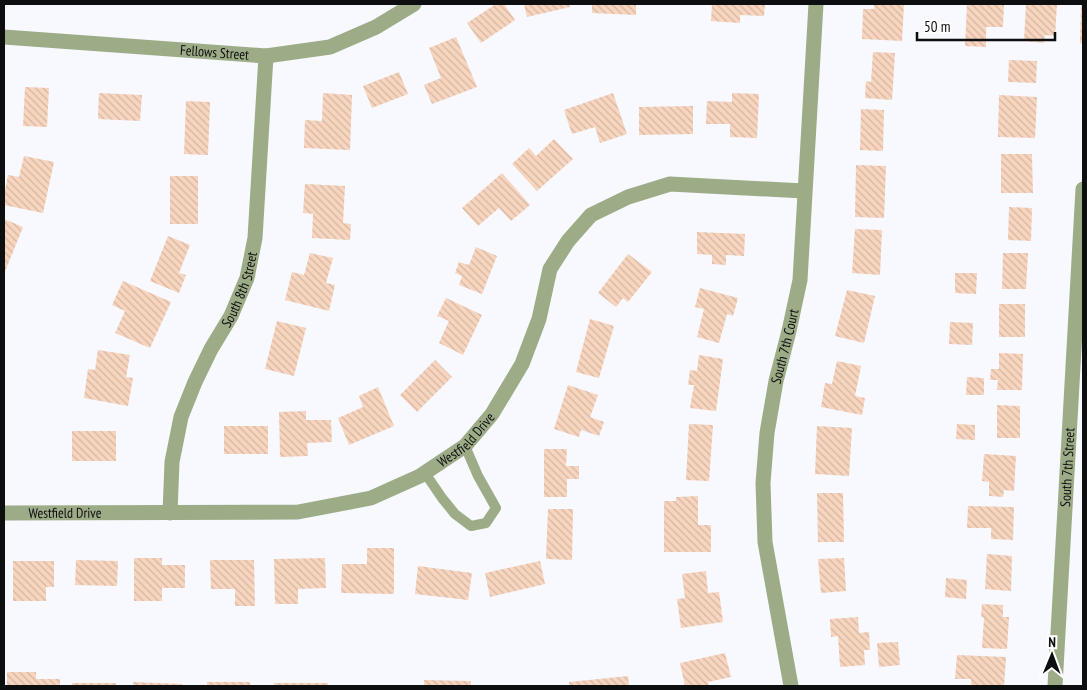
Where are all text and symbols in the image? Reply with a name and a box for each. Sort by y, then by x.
scale bar [917,10,1054,42]
text: 50 m [924,17,950,36]
street label: Fellows Street [179,41,250,64]
street label: South 8th Street [217,250,261,331]
street label: South 7th Court [767,307,803,386]
street label: Westfield Drive [434,408,499,471]
street label: South 7th Street [1056,427,1079,507]
street label: Westfield Drive [28,504,102,522]
north arrow [1027,630,1077,680]
text: N [1048,633,1056,651]

